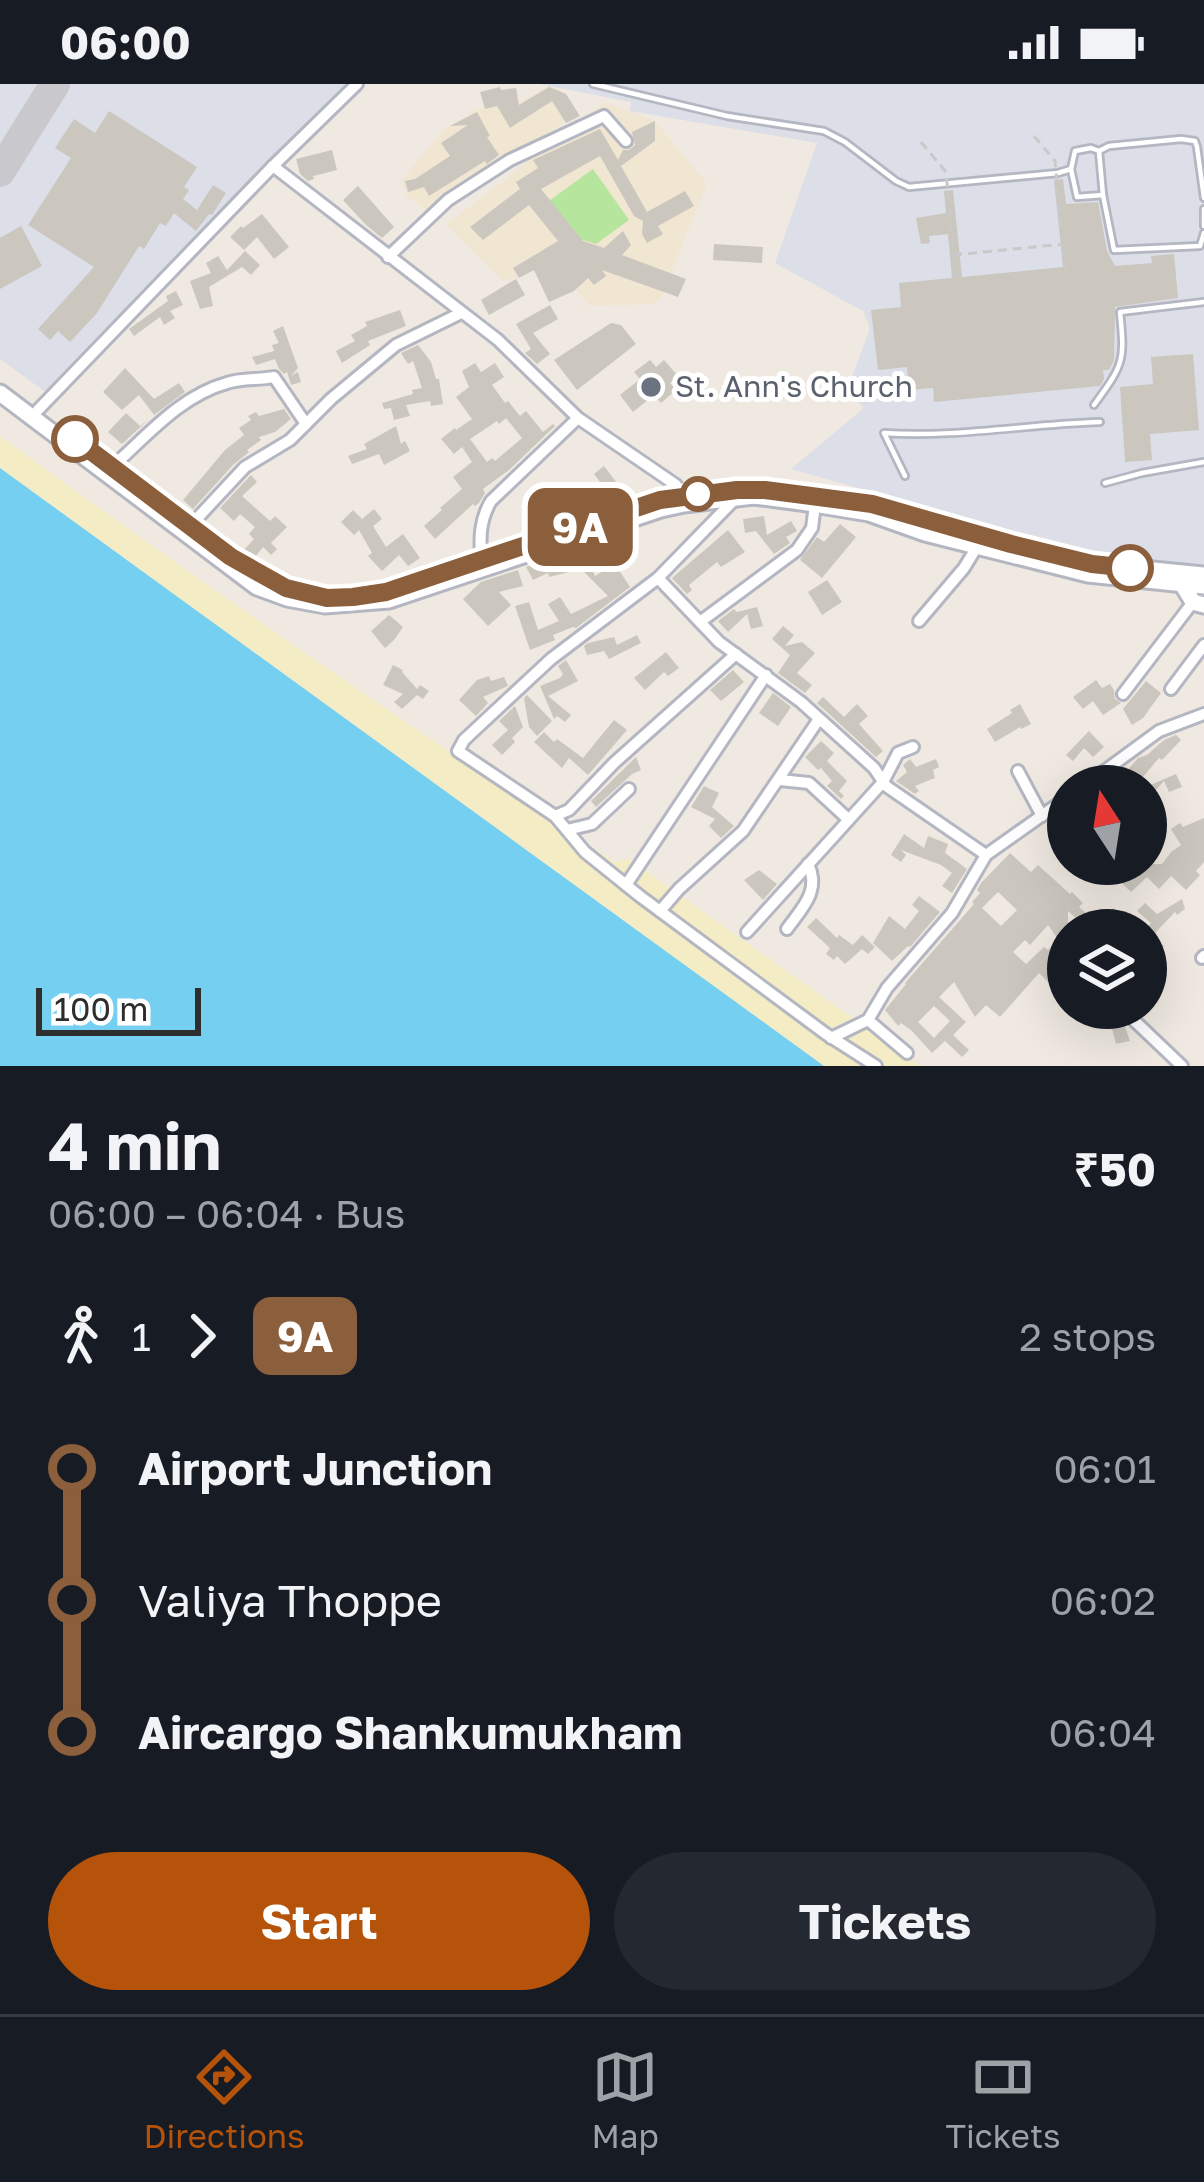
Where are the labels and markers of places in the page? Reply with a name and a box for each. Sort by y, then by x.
place label: St. Ann's Church [675,368,913,404]
marker: St. Ann's Church [638,374,664,400]
unlabelled marker [53,417,97,461]
unlabelled marker [682,478,714,510]
unlabelled marker [1108,546,1152,590]

